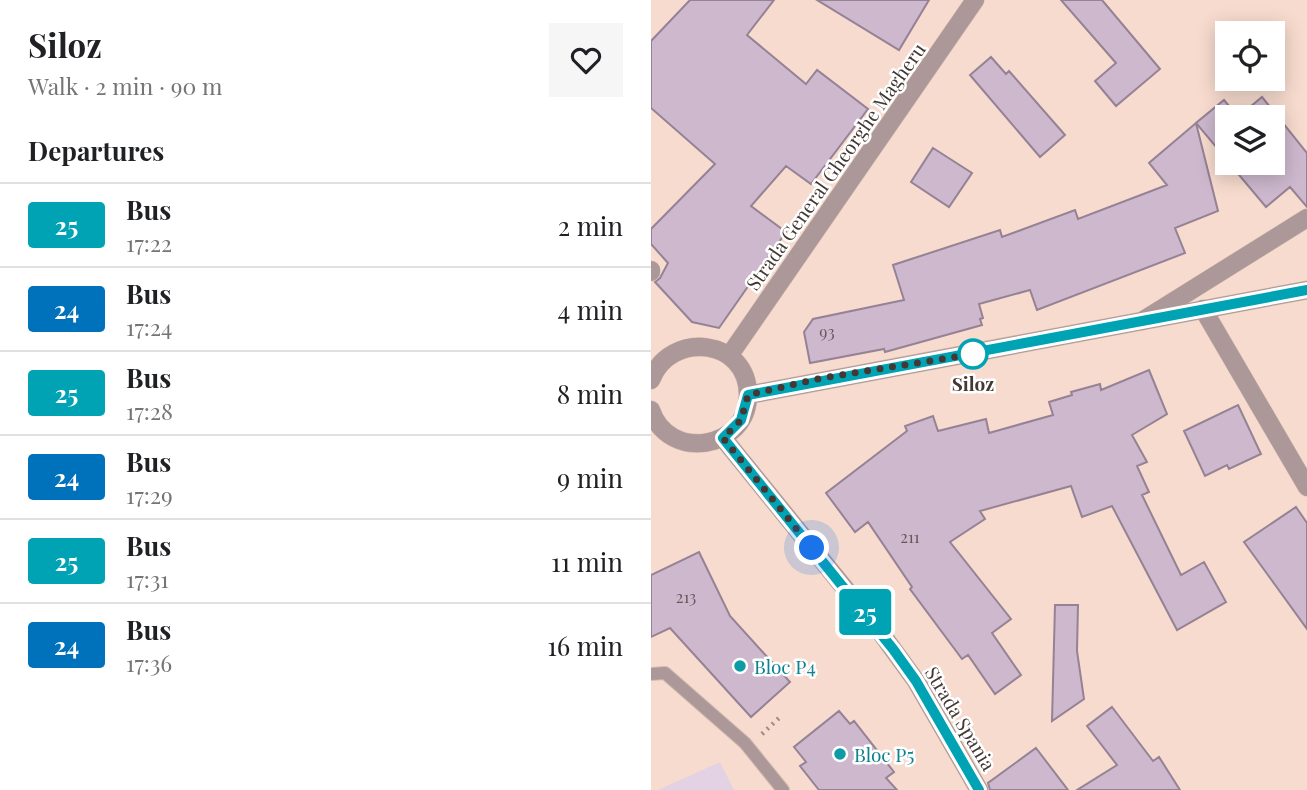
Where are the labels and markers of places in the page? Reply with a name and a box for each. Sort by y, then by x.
marker: Siloz [958,339,988,369]
place label: Siloz [952,370,994,396]
place label: Bloc P4 [754,653,816,679]
marker: Bloc P4 [732,658,748,674]
place label: Bloc P5 [854,741,914,767]
marker: Bloc P5 [832,746,848,762]

